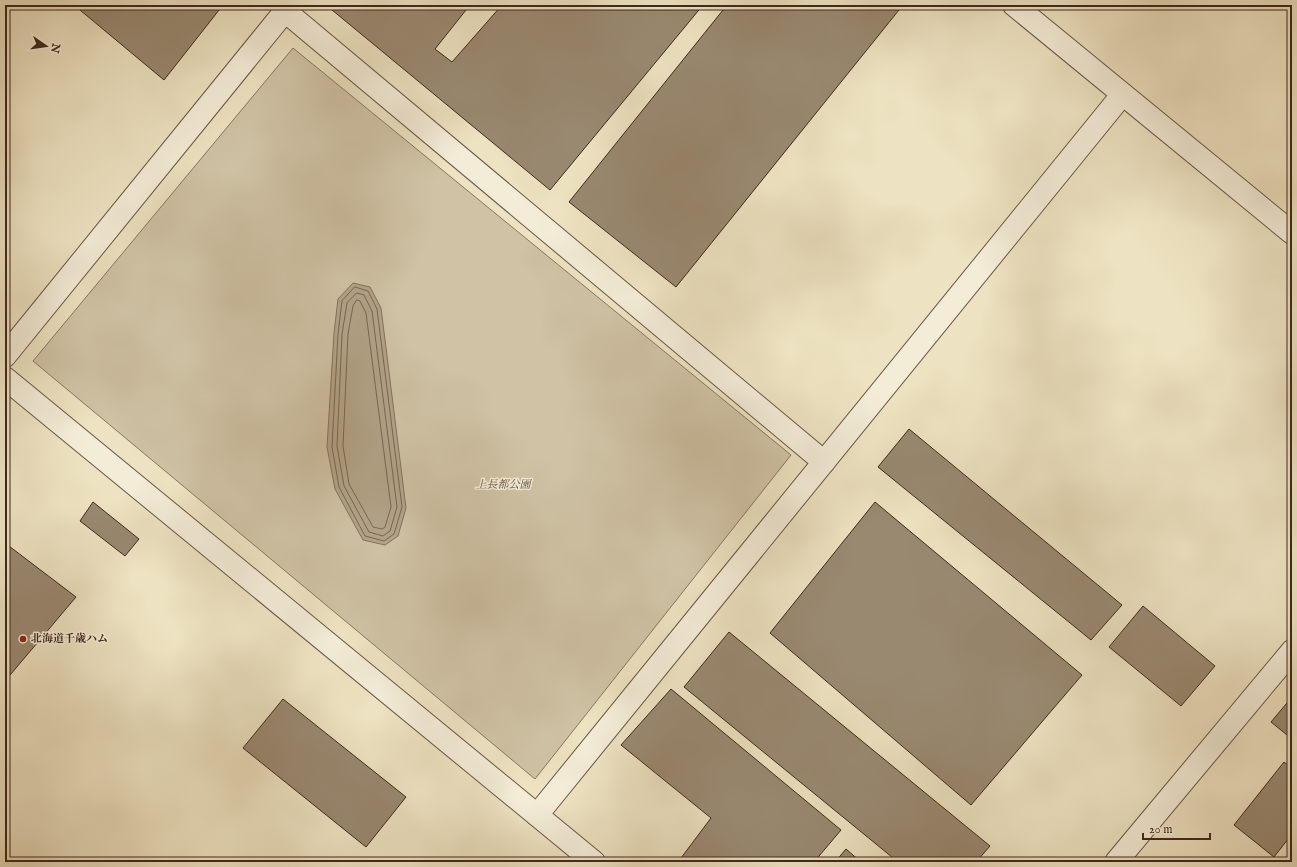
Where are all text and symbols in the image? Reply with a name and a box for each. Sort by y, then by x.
north arrow [26,26,66,66]
text: N [47,41,63,55]
park label: 上長都公園 [476,478,532,492]
place label: 北海道千歳ハム [31,632,108,646]
marker: 北海道千歳ハム [18,634,28,644]
scale bar [1143,815,1210,841]
text: 20 m [1149,822,1172,837]

